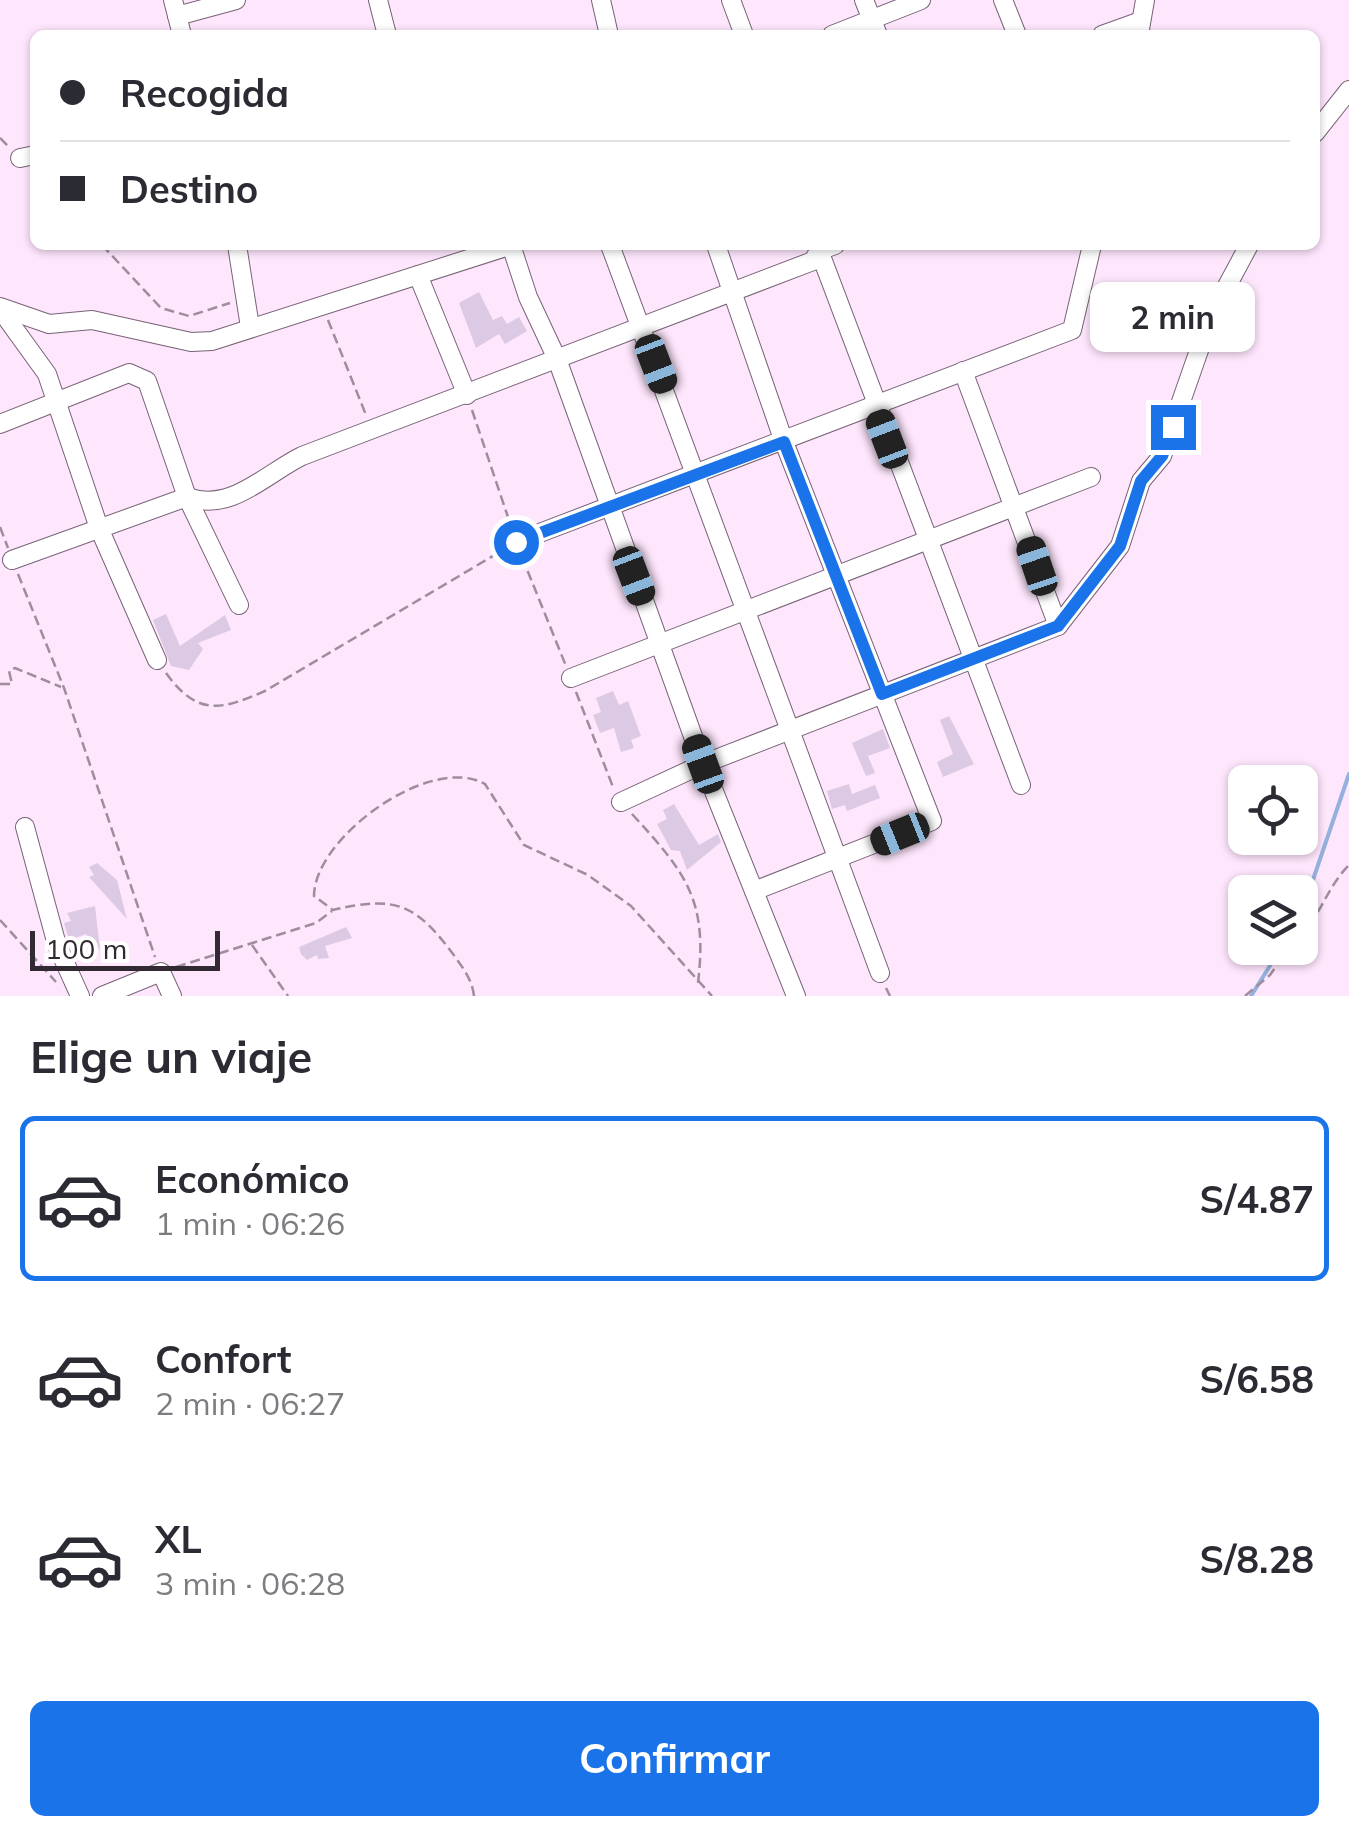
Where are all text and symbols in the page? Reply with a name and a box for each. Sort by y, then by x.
text: Recogida [120,69,289,117]
text: Destino [120,165,258,213]
callout: 2 min [1090,282,1256,352]
text: 2 min [1130,297,1215,337]
car [631,331,681,397]
route end [1151,405,1196,450]
car [862,406,912,472]
route start [494,520,539,565]
car [1013,533,1061,599]
car [609,543,659,609]
car [679,731,727,797]
map controls [1228,765,1318,965]
button: locate [1228,765,1318,855]
car [867,809,933,859]
button: layers [1228,875,1318,965]
scale bar [30,926,220,970]
text: 100 m [45,931,127,966]
text: Elige un viaje [30,1028,312,1084]
icon: car [35,1154,125,1244]
text: Económico [155,1155,350,1203]
text: S/4.87 [1199,1175,1314,1223]
text: 1 min · 06:26 [155,1203,345,1243]
icon: car [35,1334,125,1424]
text: Confort [155,1335,292,1383]
text: S/6.58 [1199,1355,1314,1403]
text: 2 min · 06:27 [155,1383,345,1423]
icon: car [35,1514,125,1604]
text: XL [155,1515,202,1563]
text: S/8.28 [1199,1535,1314,1583]
text: 3 min · 06:28 [155,1563,345,1603]
button: Confirmar [30,1701,1319,1816]

